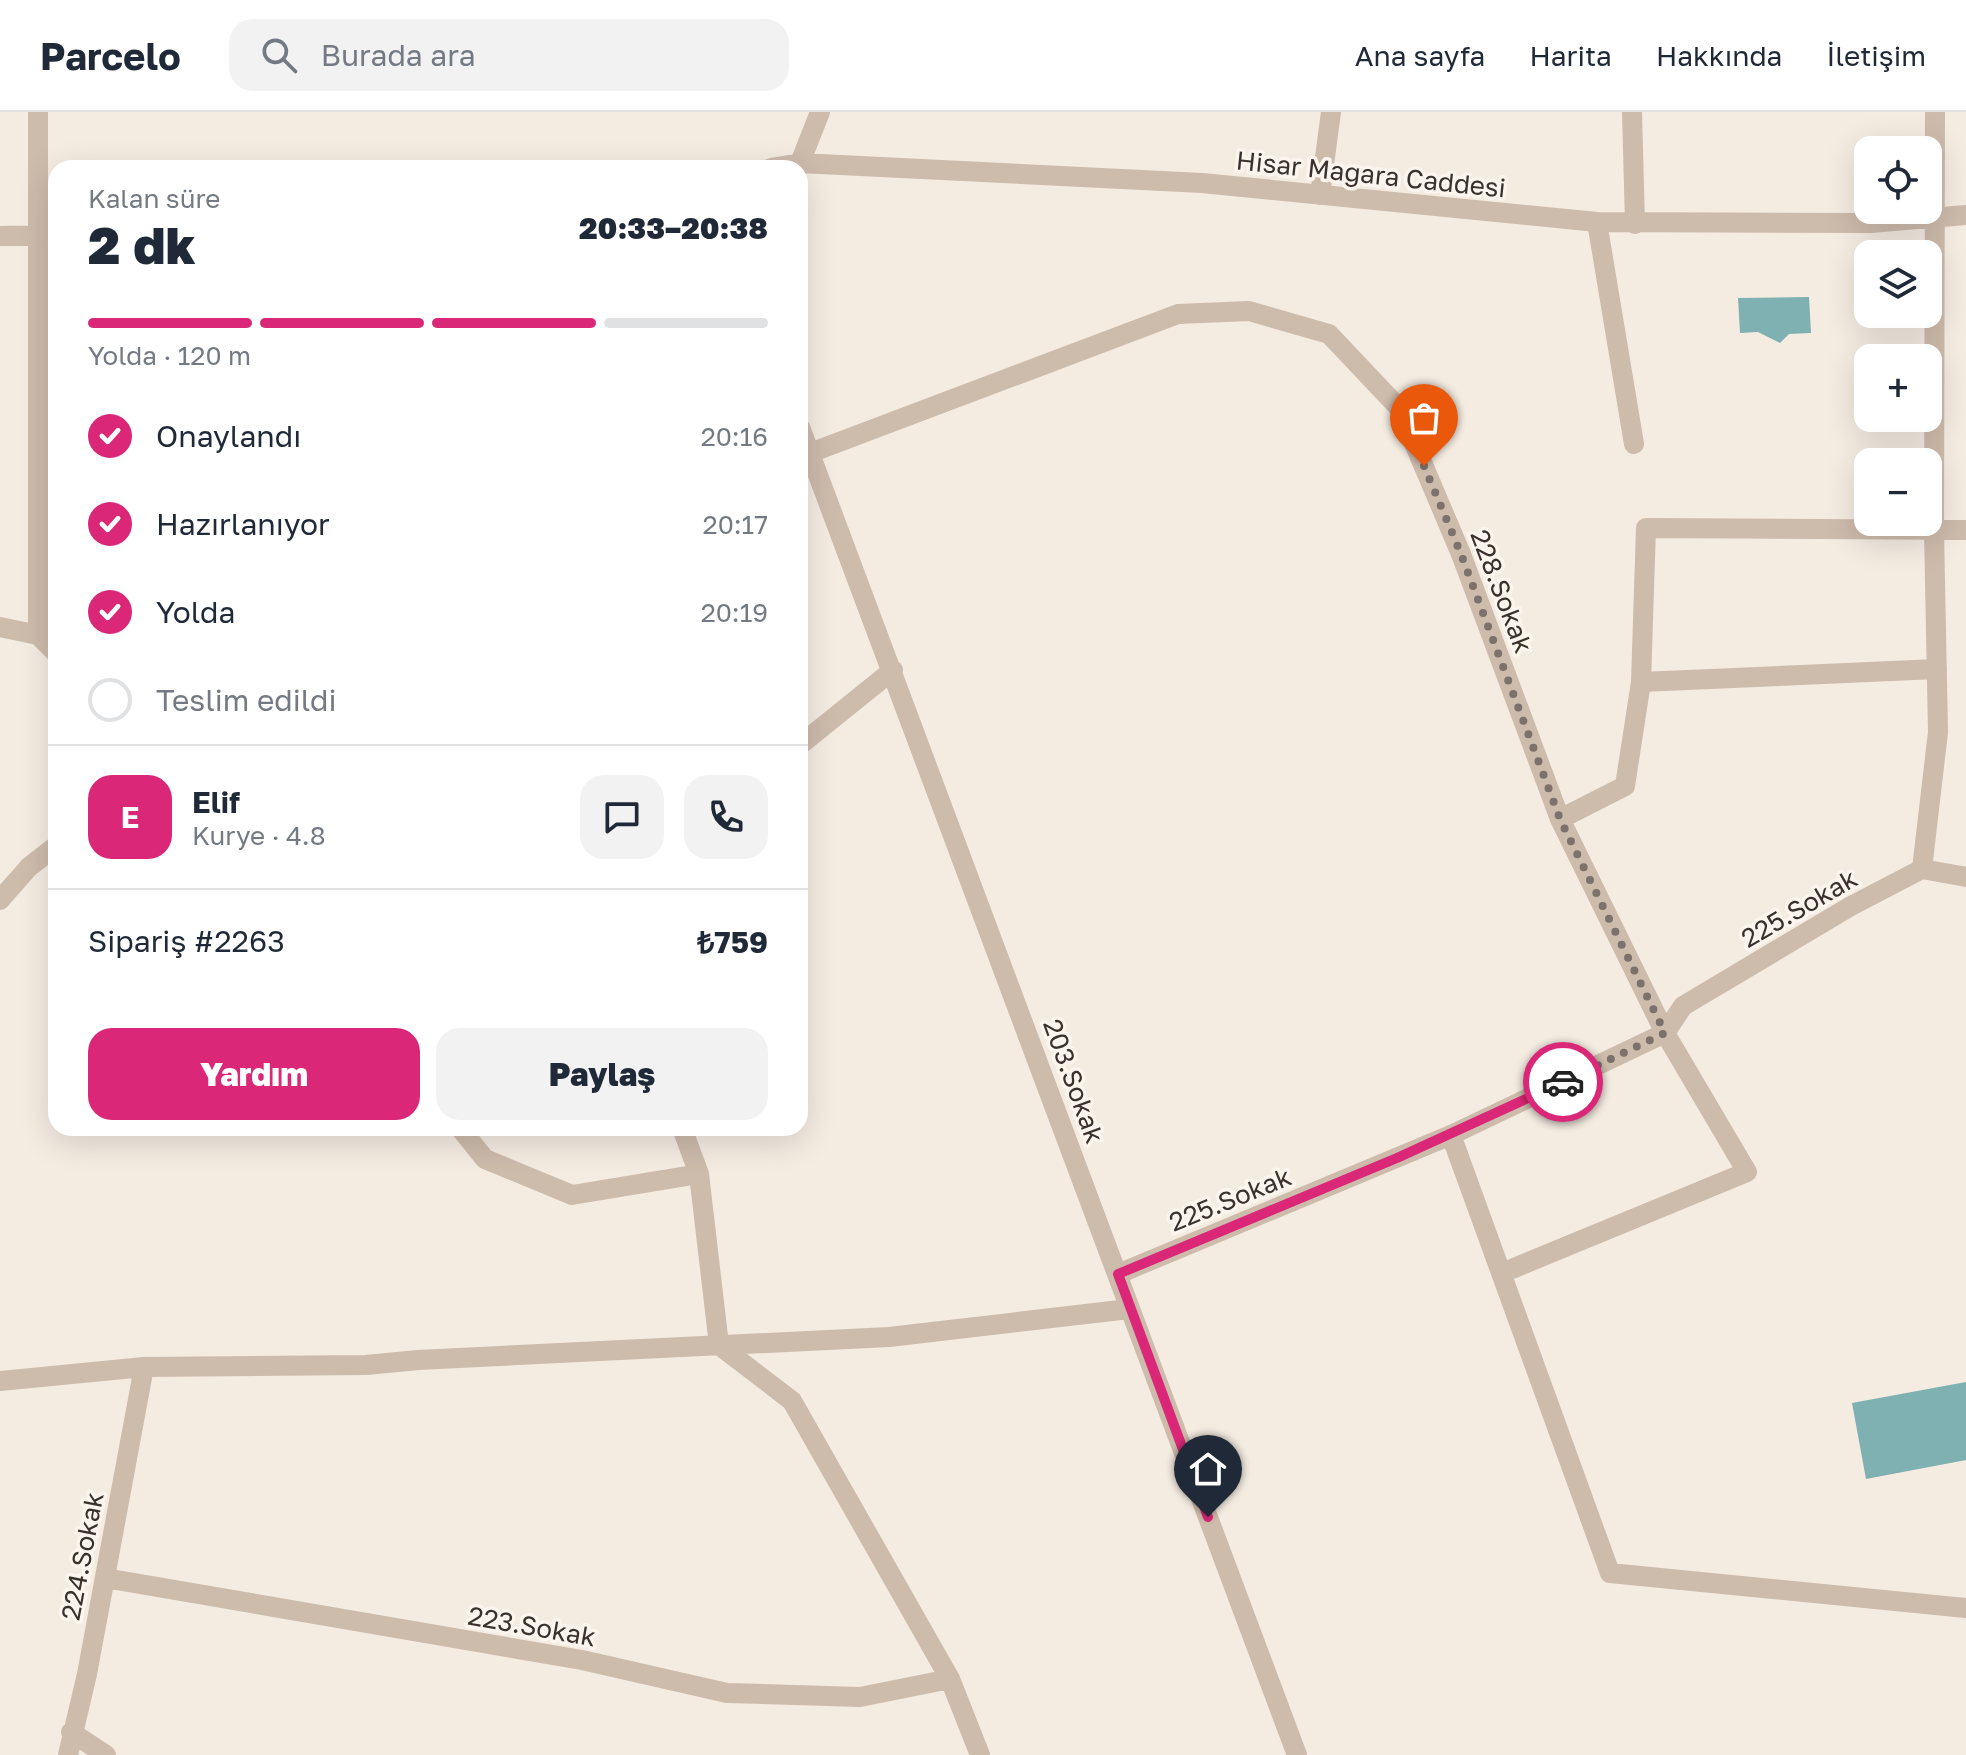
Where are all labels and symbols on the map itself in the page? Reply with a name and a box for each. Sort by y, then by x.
street label: Hisar Mağara Caddesi [1235,144,1507,204]
pin [1390,384,1458,466]
street label: 228.Sokak [1464,525,1540,657]
street label: 225.Sokak [1735,862,1863,954]
street label: 203.Sokak [1037,1015,1111,1148]
courier [1523,1042,1603,1122]
street label: 225.Sokak [1164,1160,1296,1238]
pin [1174,1435,1242,1517]
street label: 224.Sokak [54,1489,110,1623]
street label: 223.Sokak [466,1600,598,1653]

